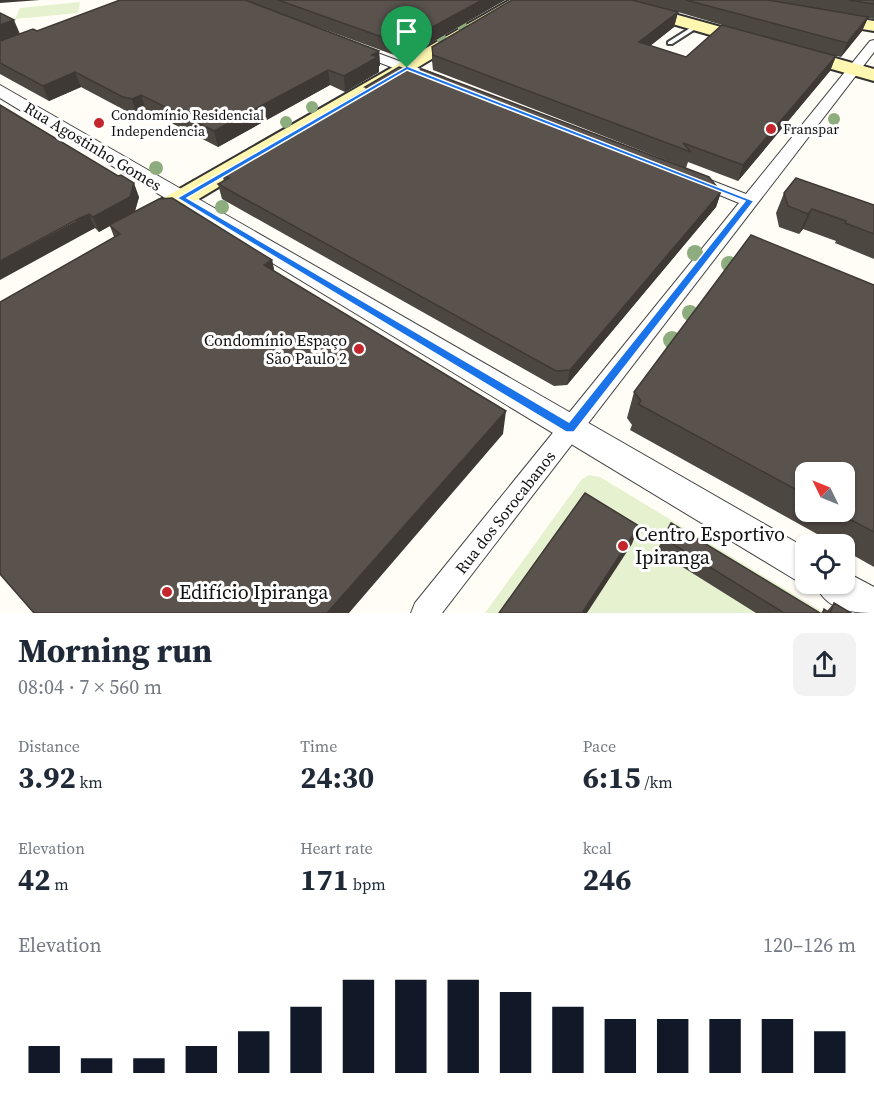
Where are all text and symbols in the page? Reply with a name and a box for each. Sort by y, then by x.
pin [381,6,432,68]
icon: arrive [390,15,423,48]
street label: Rua Agostinho Gomes [20,96,166,196]
place label: Condomínio Residencial Independencia [111,105,264,141]
marker: Condomínio Residencial Independencia [92,116,106,130]
place label: Franspar [783,119,839,139]
marker: Franspar [764,122,778,136]
place label: Condomínio Espaço São Paulo 2 [204,329,347,369]
marker: Condomínio Espaço São Paulo 2 [352,342,366,356]
street label: Rua dos Sorocabanos [450,446,560,578]
north arrow [795,462,855,522]
map controls [795,462,855,594]
place label: Centro Esportivo Ipiranga [635,520,785,571]
button: locate [795,534,855,594]
marker: Centro Esportivo Ipiranga [616,539,630,553]
place label: Edifício Ipiranga [179,578,329,606]
marker: Edifício Ipiranga [160,585,174,599]
text: Morning run [18,628,212,673]
button: share [793,633,856,696]
text: 08:04 · 7 × 560 m [18,673,162,701]
text: Distance [18,735,80,757]
text: Time [300,735,337,757]
text: Pace [583,735,616,757]
text: 3.92 [18,757,76,798]
text: 24:30 [300,757,374,798]
text: 6:15 [583,757,640,798]
text: km [76,771,103,793]
text: /km [640,771,673,793]
text: Elevation [18,837,85,859]
text: Heart rate [300,837,373,859]
text: kcal [583,837,612,859]
text: 42 [18,859,51,900]
text: 171 [300,859,349,900]
text: 246 [583,859,631,900]
text: m [51,873,69,895]
text: bpm [349,873,386,895]
text: Elevation [18,931,102,959]
text: 120–126 m [763,931,856,959]

